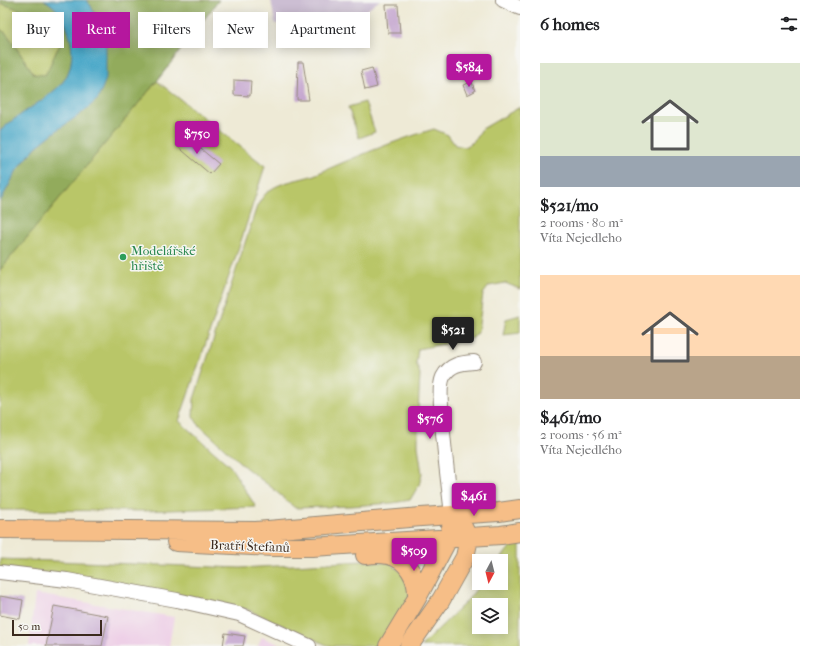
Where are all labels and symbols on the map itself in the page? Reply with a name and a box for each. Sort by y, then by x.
pin: $584 [445,54,493,88]
pin: $750 [173,121,221,155]
place label: Modelářské hřiště [131,243,196,273]
marker: Modelářské hřiště [118,252,128,262]
pin: $521 [429,317,477,351]
pin: $576 [406,406,454,440]
pin: $461 [450,483,498,517]
street label: Bratří Štefanů [210,537,291,555]
pin: $509 [390,538,438,572]
north arrow [472,554,508,590]
scale bar [12,618,102,637]

